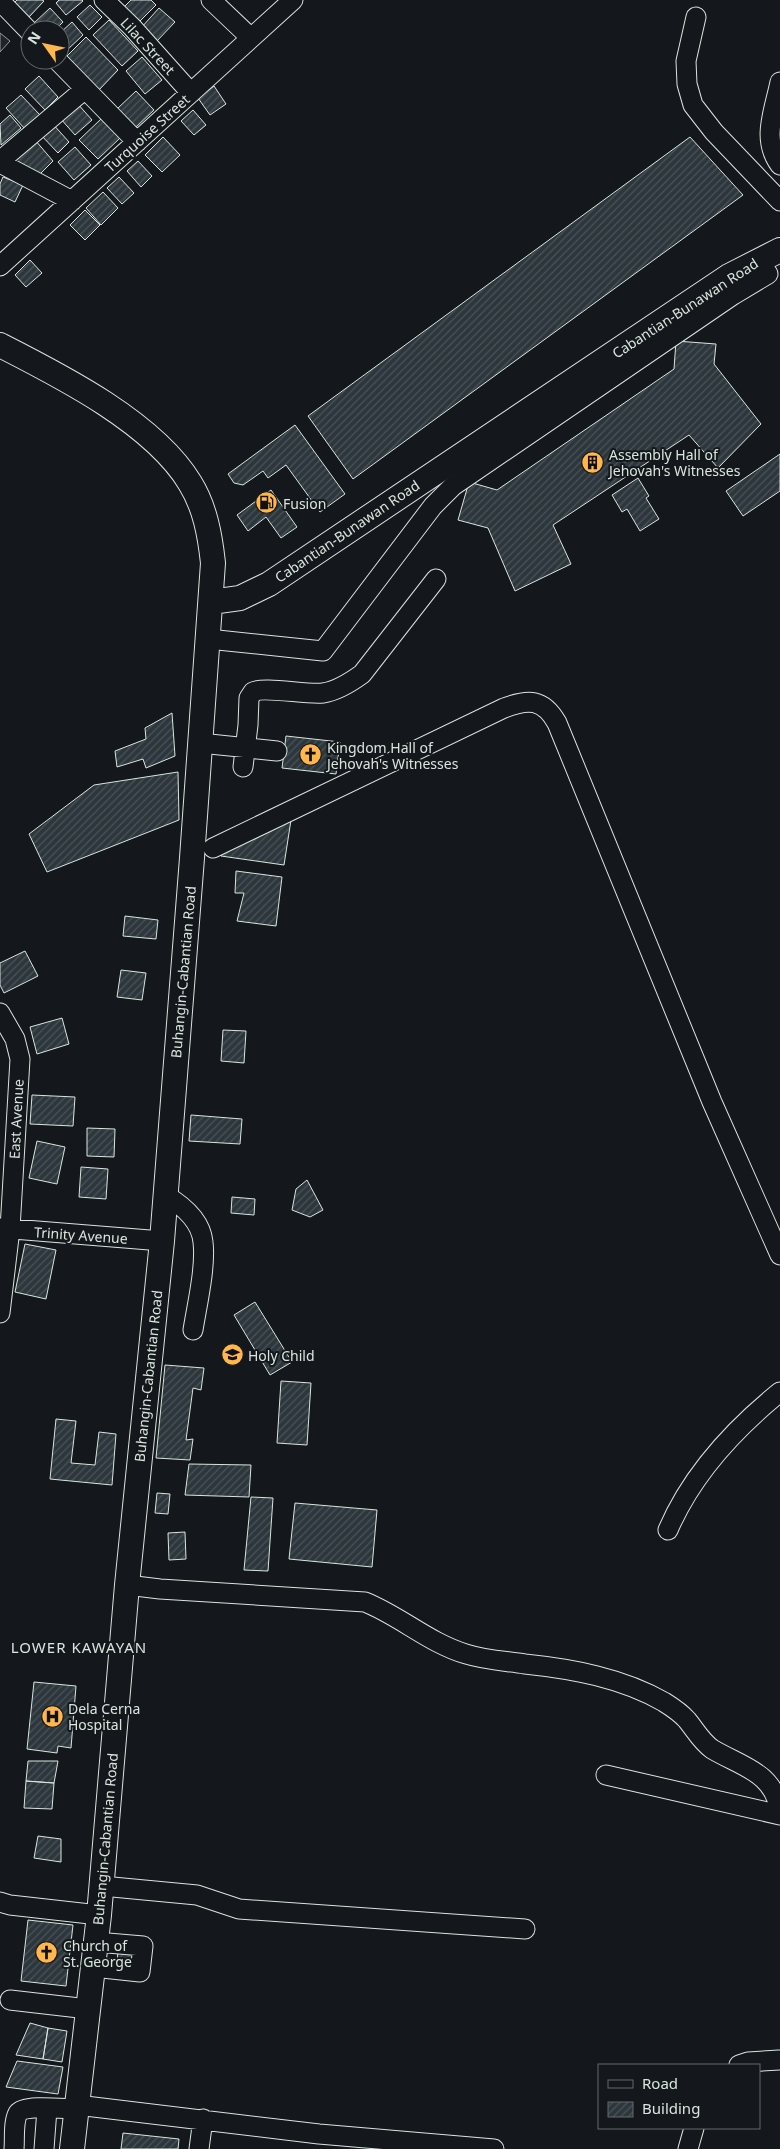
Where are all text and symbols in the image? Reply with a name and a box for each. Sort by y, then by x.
street label: Lilac Street [117,13,179,79]
north arrow [20,20,70,70]
text: N [23,28,45,48]
street label: Turquoise Street [101,90,193,176]
street label: Cabantian-Bunawan Road [608,254,762,362]
place label: Assembly Hall of Jehovah's Witnesses [607,445,741,480]
building icon: Assembly Hall of Jehovah's Witnesses [581,450,605,474]
street label: Cabantian-Bunawan Road [271,475,423,587]
fuel station icon: Fusion [255,491,279,515]
place label: Fusion [283,494,326,513]
place label: Kingdom Hall of Jehovah's Witnesses [325,738,459,773]
church icon: Kingdom Hall of Jehovah's Witnesses [299,743,323,767]
street label: Buhangin-Cabantian Road [166,885,200,1059]
street label: East Avenue [4,1078,28,1160]
street label: Trinity Avenue [34,1222,129,1248]
street label: Buhangin-Cabantian Road [130,1289,166,1463]
school or university icon: Holy Child [220,1343,244,1367]
place label: Holy Child [248,1346,315,1365]
district label: LOWER KAWAYAN [11,1637,147,1657]
place label: Dela Cerna Hospital [68,1699,140,1734]
hospital icon: Dela Cerna Hospital [40,1704,64,1728]
street label: Buhangin-Cabantian Road [88,1752,122,1926]
place label: Church of St. George [63,1936,132,1971]
church icon: Church of St. George [35,1941,59,1965]
legend [598,2064,760,2129]
text: Road [642,2073,678,2093]
text: Building [642,2098,700,2118]

